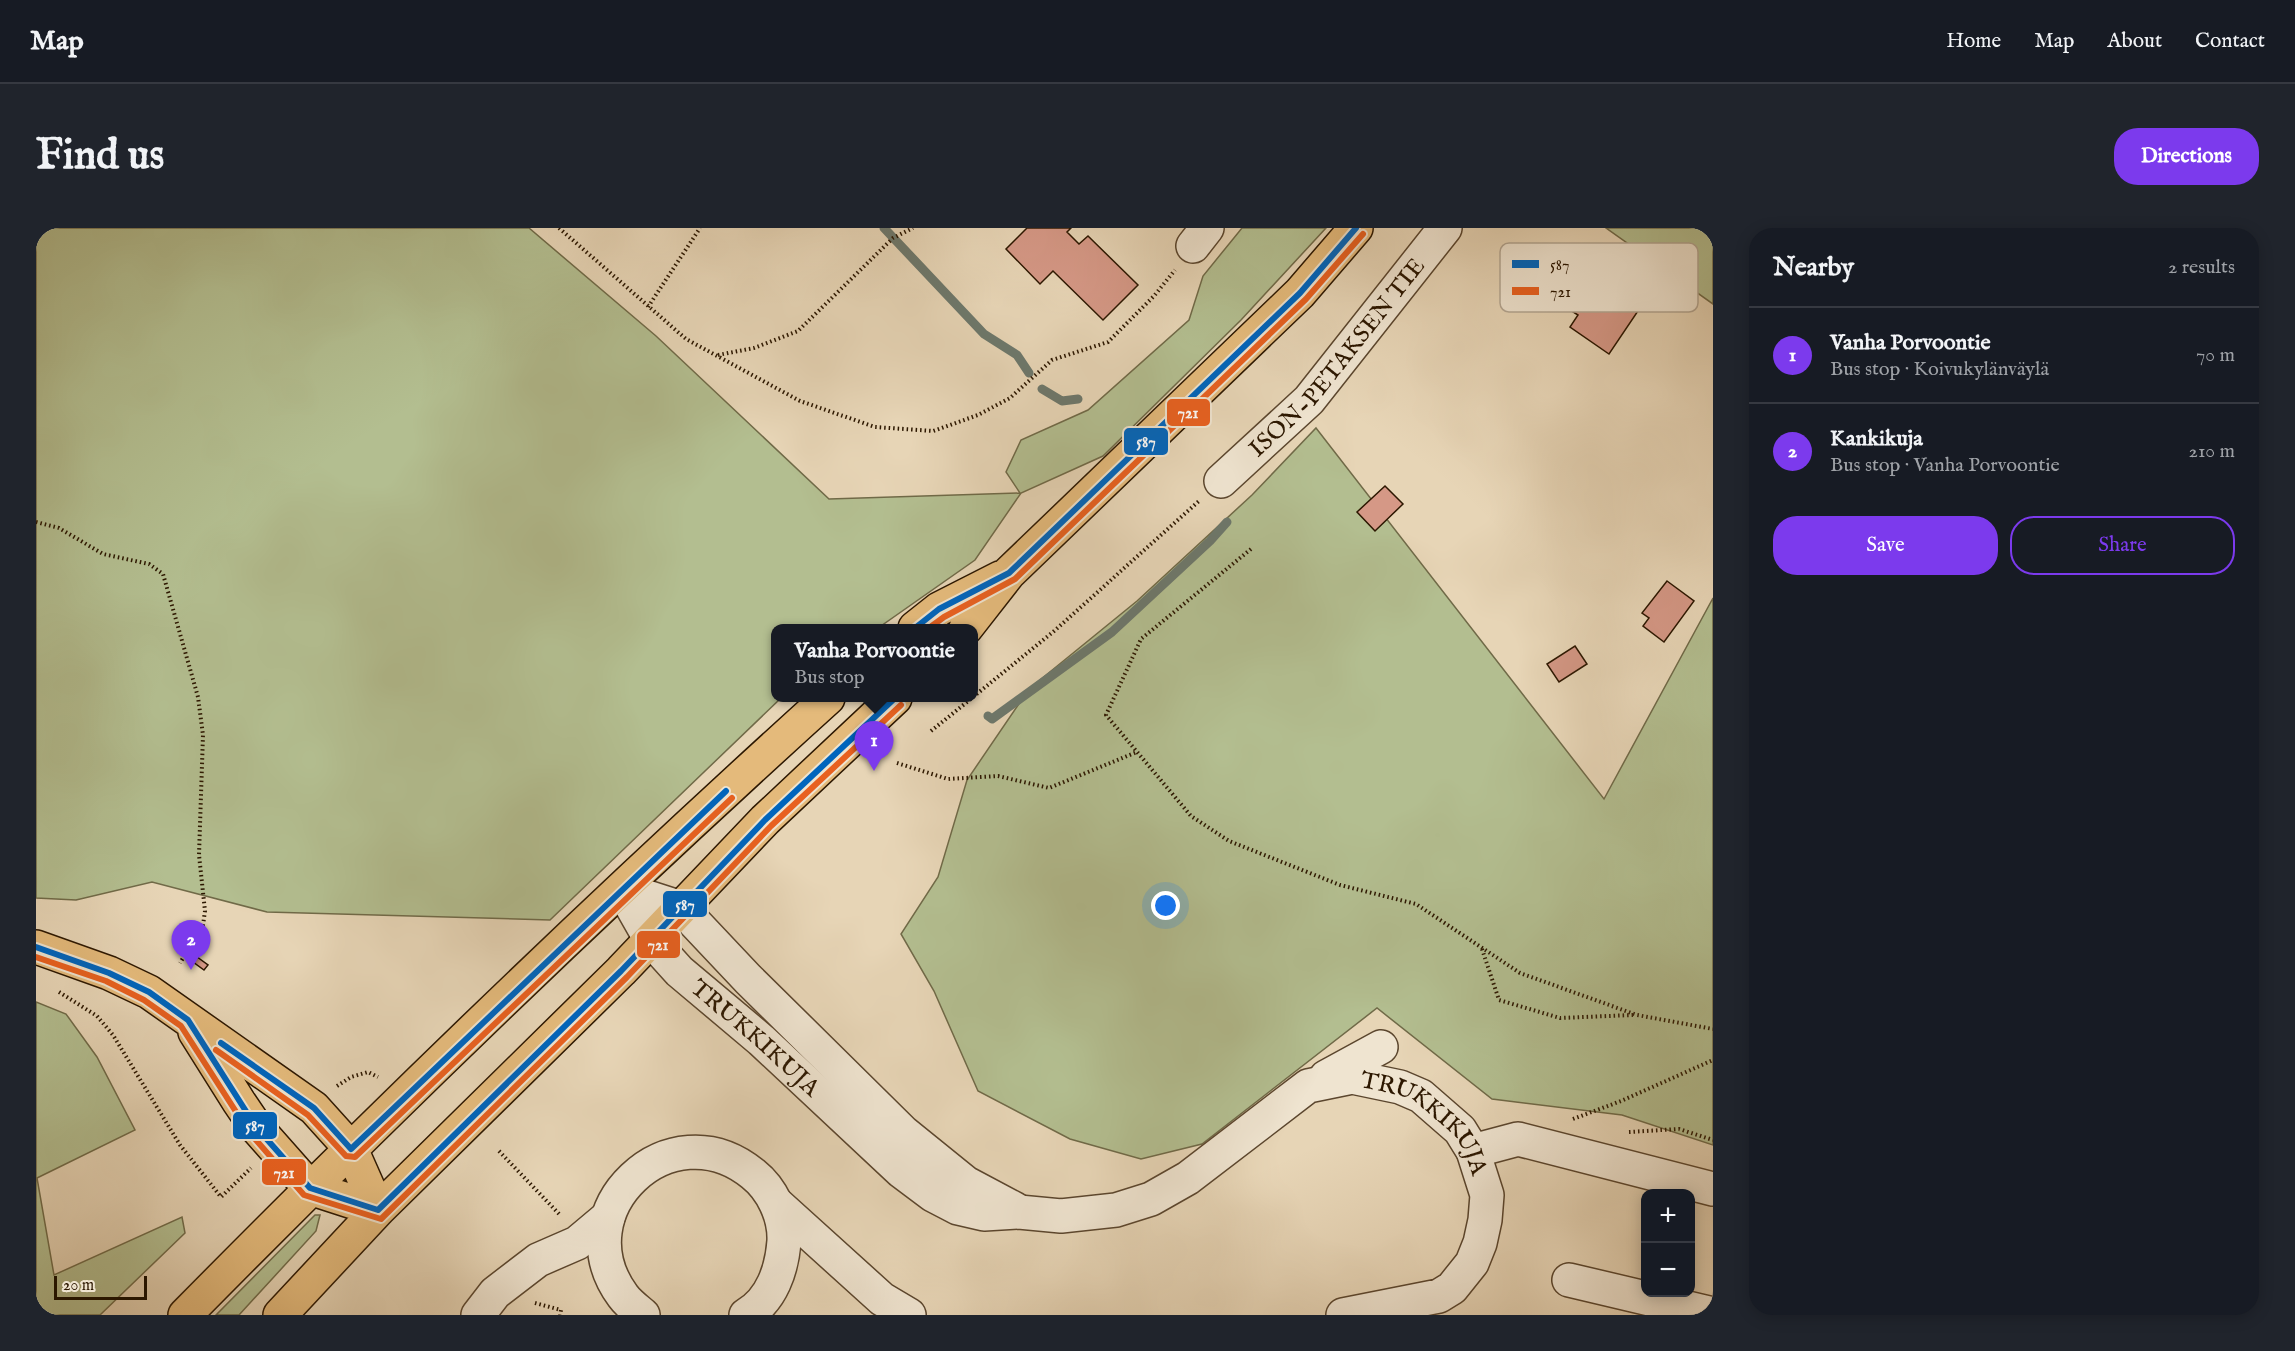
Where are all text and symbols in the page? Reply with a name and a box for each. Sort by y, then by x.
text: Map [30,24,84,59]
text: Home [1946,28,2001,55]
text: Map [2034,28,2074,55]
text: About [2107,28,2162,55]
text: Contact [2195,28,2265,55]
button: Directions [2114,128,2259,185]
text: Find us [36,130,164,183]
legend [1500,243,1698,312]
text: Nearby [1773,251,1854,284]
street label: ISON-PETAKSEN TIE [1243,252,1433,465]
text: 2 results [2168,255,2235,280]
text: 587 [1550,256,1570,276]
text: 721 [1550,283,1571,303]
text: Vanha Porvoontie [1830,329,1991,357]
text: 1 [1789,343,1796,368]
text: 70 m [2196,343,2235,368]
text: Bus stop · Koivukylänväylä [1830,357,2049,382]
line badge: 721 [1166,398,1211,427]
text: 721 [1178,404,1199,424]
text: Kankikuja [1830,425,1923,453]
line badge: 587 [1123,427,1169,456]
text: 587 [1136,433,1156,453]
text: 2 [1788,439,1797,464]
text: 210 m [2189,439,2235,464]
text: Bus stop · Vanha Porvoontie [1830,453,2060,478]
button: Save [1773,516,1998,575]
button: Share [2010,516,2235,575]
popup [771,624,978,702]
text: Vanha Porvoontie [794,637,955,665]
text: Bus stop [794,665,865,690]
pin: 1 [854,722,894,771]
line badge: 587 [662,890,708,918]
your location [1151,891,1180,920]
text: 587 [675,896,695,916]
pin: 2 [172,920,210,970]
line badge: 721 [636,930,681,959]
text: 721 [648,936,669,956]
street label: TRUKKIKUJA [683,973,827,1105]
street label: TRUKKIKUJA [1358,1065,1494,1180]
line badge: 587 [232,1111,278,1140]
text: 587 [245,1117,265,1137]
line badge: 721 [261,1158,307,1186]
text: 721 [274,1164,295,1184]
map controls [1641,1189,1695,1297]
button: + [1641,1189,1695,1243]
button: − [1641,1243,1695,1297]
scale bar [54,1273,147,1300]
text: 20 m [63,1276,94,1296]

